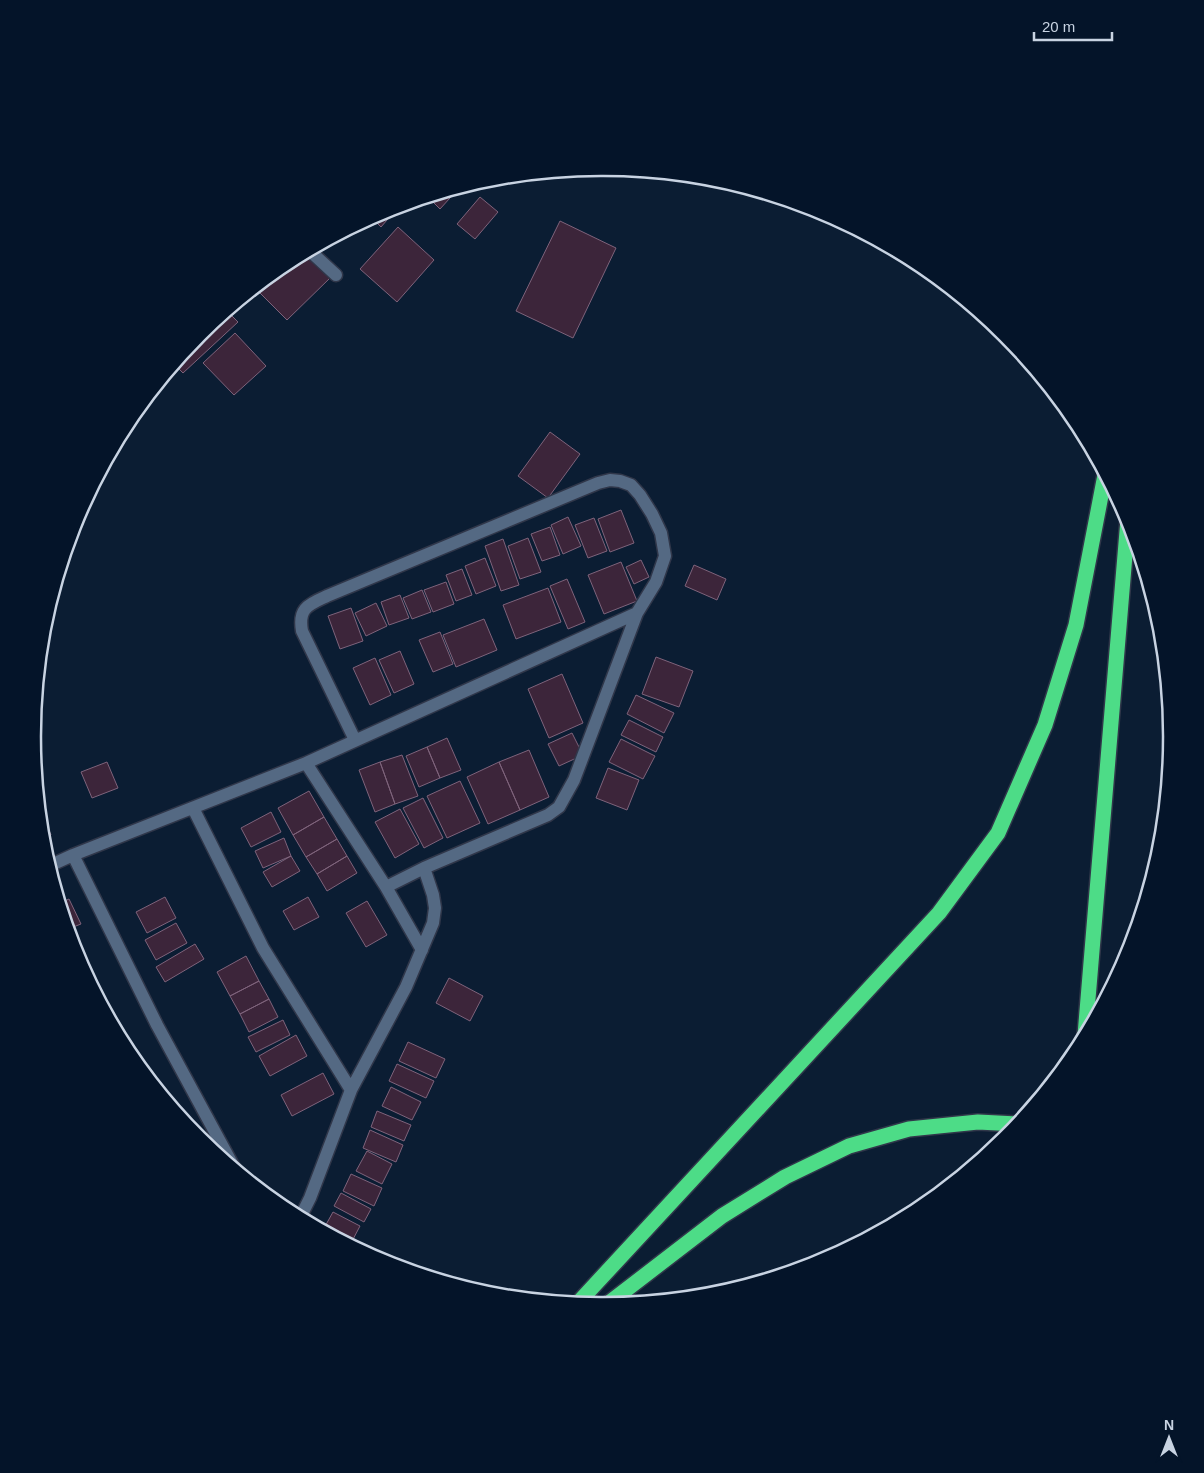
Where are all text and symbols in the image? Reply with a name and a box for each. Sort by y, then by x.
scale bar [1034,10,1112,42]
text: 20 m [1042,18,1075,35]
north arrow [1144,1413,1194,1463]
text: N [1164,1417,1174,1433]

